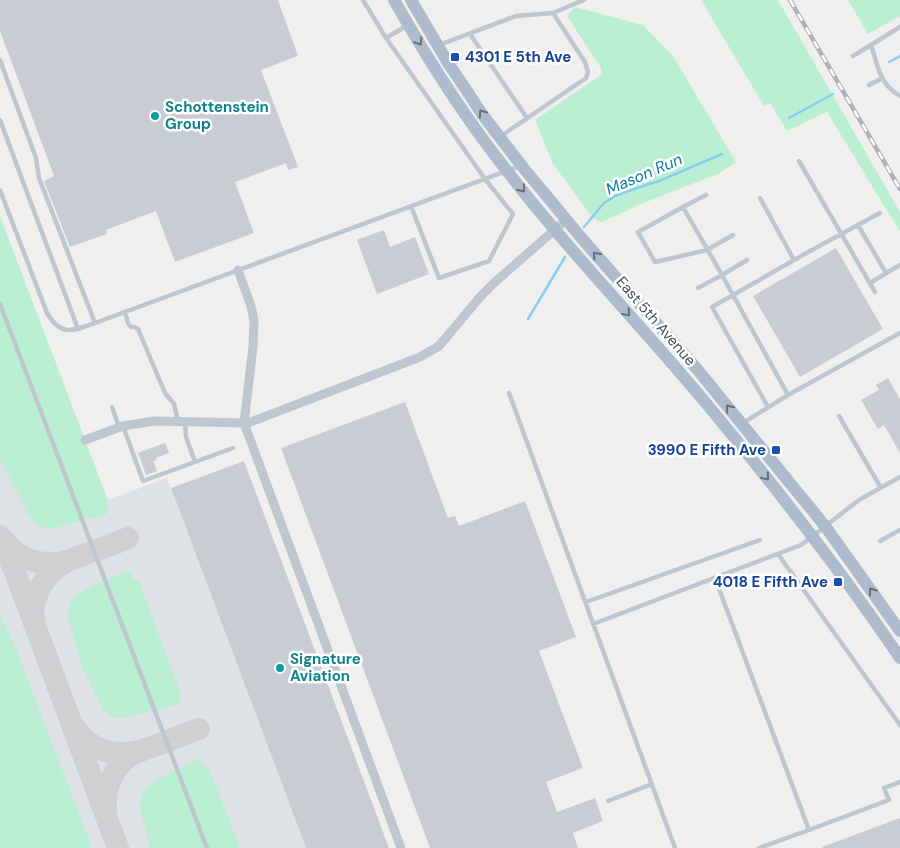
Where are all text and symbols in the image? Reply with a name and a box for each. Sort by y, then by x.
one-way arrow [412,36,422,45]
place label: 4301 E 5th Ave [465,47,571,67]
marker: 4301 E 5th Ave [449,51,461,63]
place label: Schottenstein Group [165,97,269,134]
one-way arrow [479,109,488,118]
marker: Schottenstein Group [149,110,161,122]
water label: Mason Run [603,148,685,200]
one-way arrow [516,184,525,193]
one-way arrow [593,252,602,261]
street label: East 5th Avenue [612,272,700,370]
one-way arrow [622,307,631,316]
one-way arrow [726,405,734,414]
place label: 3990 E Fifth Ave [648,440,766,460]
marker: 3990 E Fifth Ave [770,444,782,456]
one-way arrow [760,471,768,480]
place label: 4018 E Fifth Ave [713,572,828,592]
marker: 4018 E Fifth Ave [832,576,844,588]
one-way arrow [869,587,878,597]
place label: Signature Aviation [290,649,361,686]
marker: Signature Aviation [274,662,286,674]

